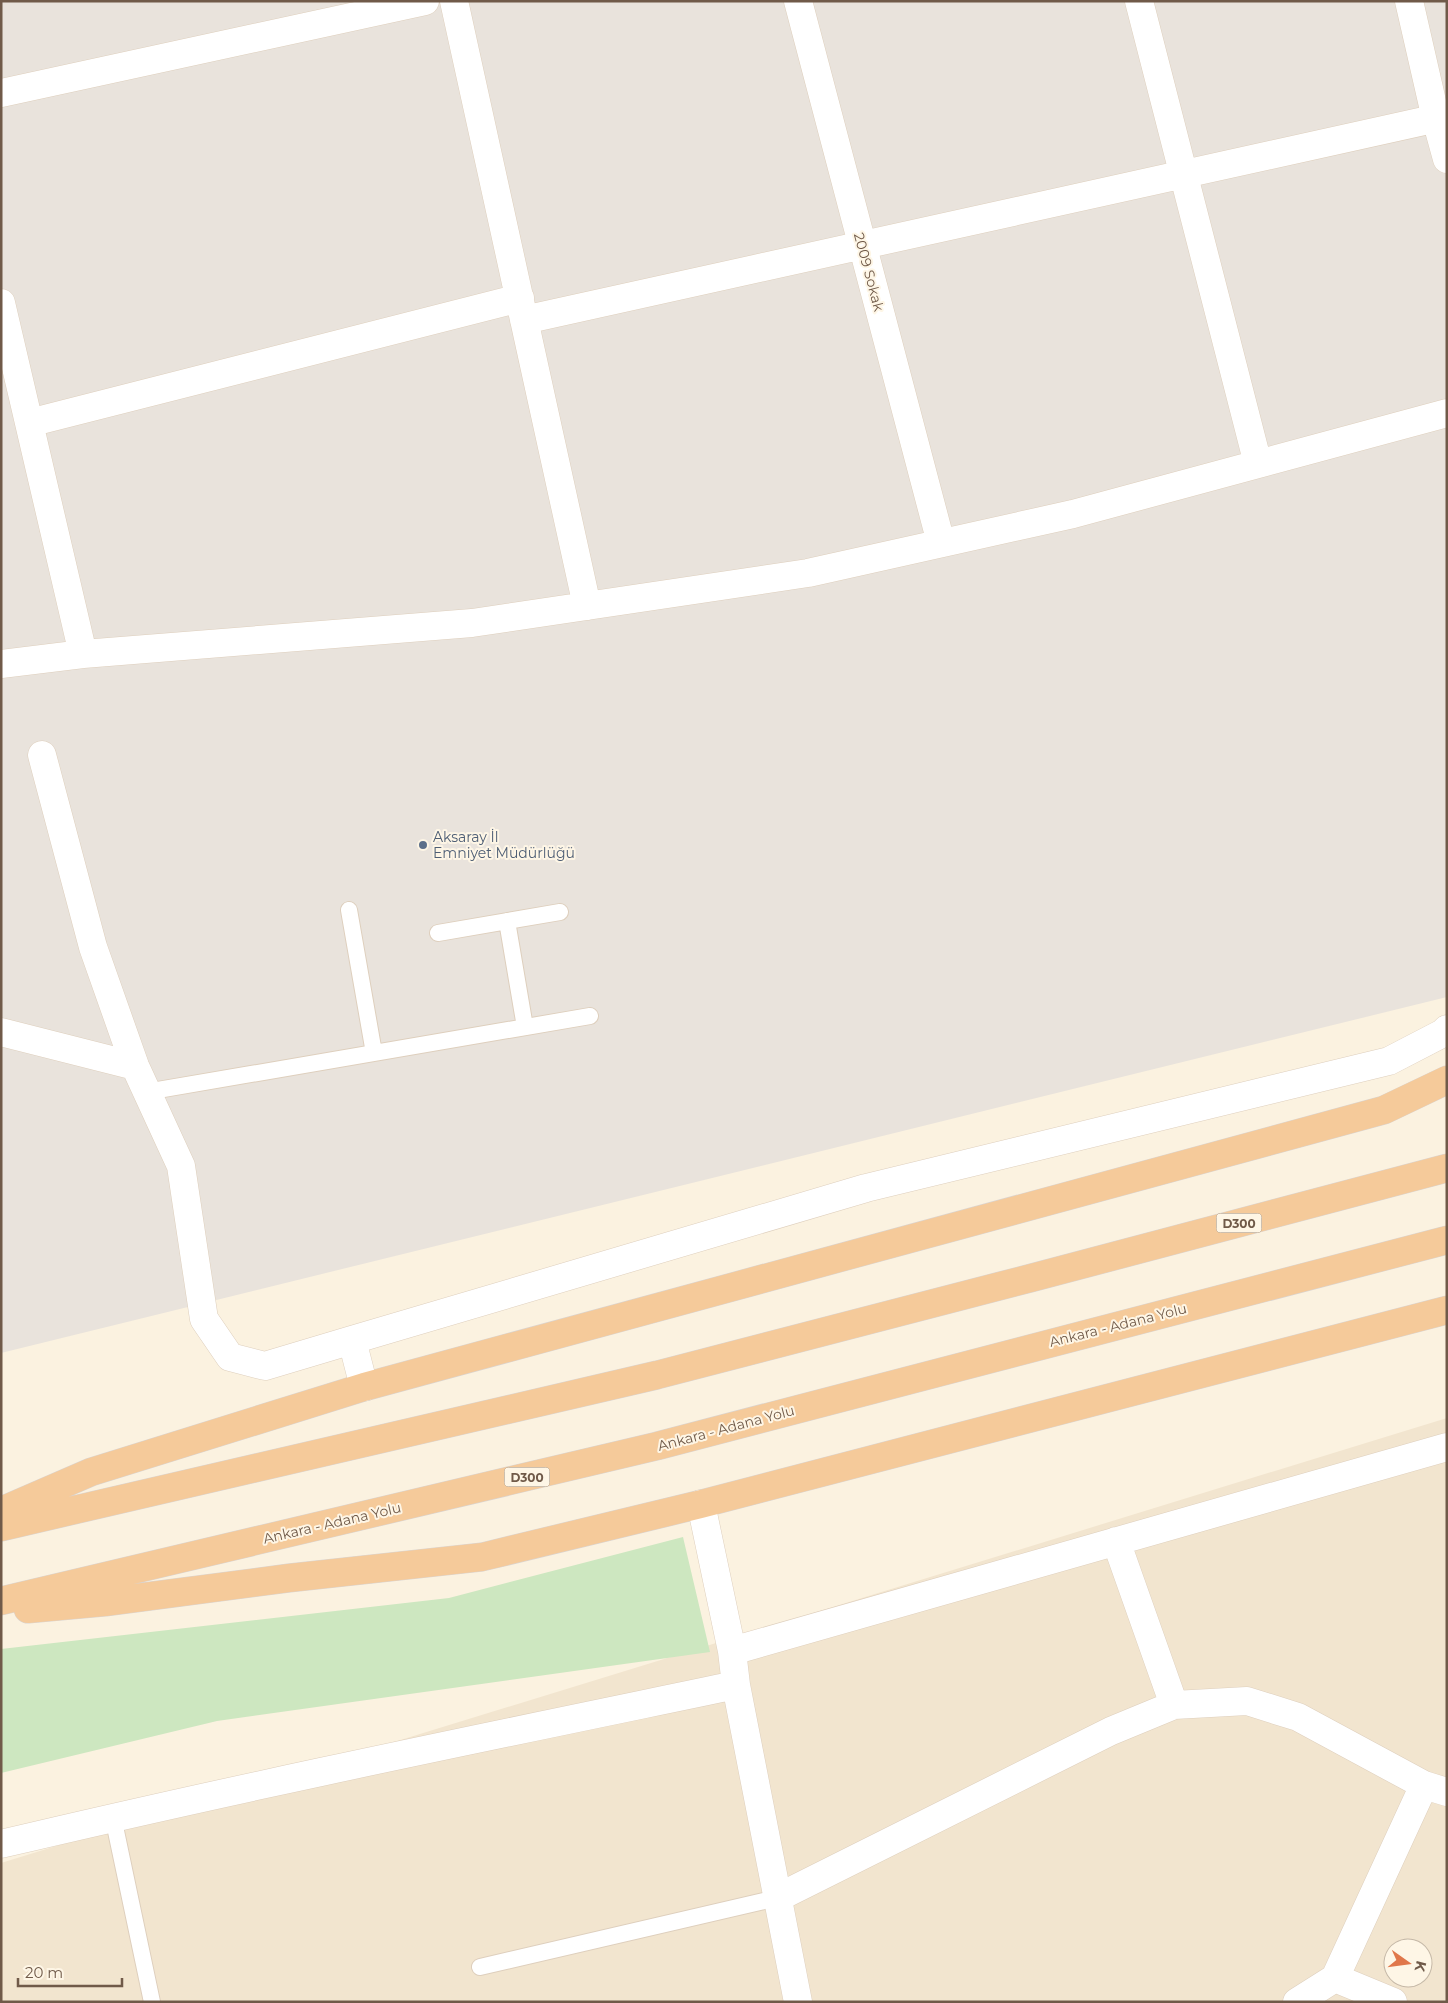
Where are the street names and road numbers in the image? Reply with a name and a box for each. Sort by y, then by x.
street label: 2009 Sokak [850,231,888,314]
road number: D300 [1216,1214,1262,1232]
street label: Ankara - Adana Yolu [1047,1299,1189,1351]
street label: Ankara - Adana Yolu [656,1401,796,1455]
road number: D300 [504,1468,550,1486]
street label: Ankara - Adana Yolu [261,1498,403,1548]

